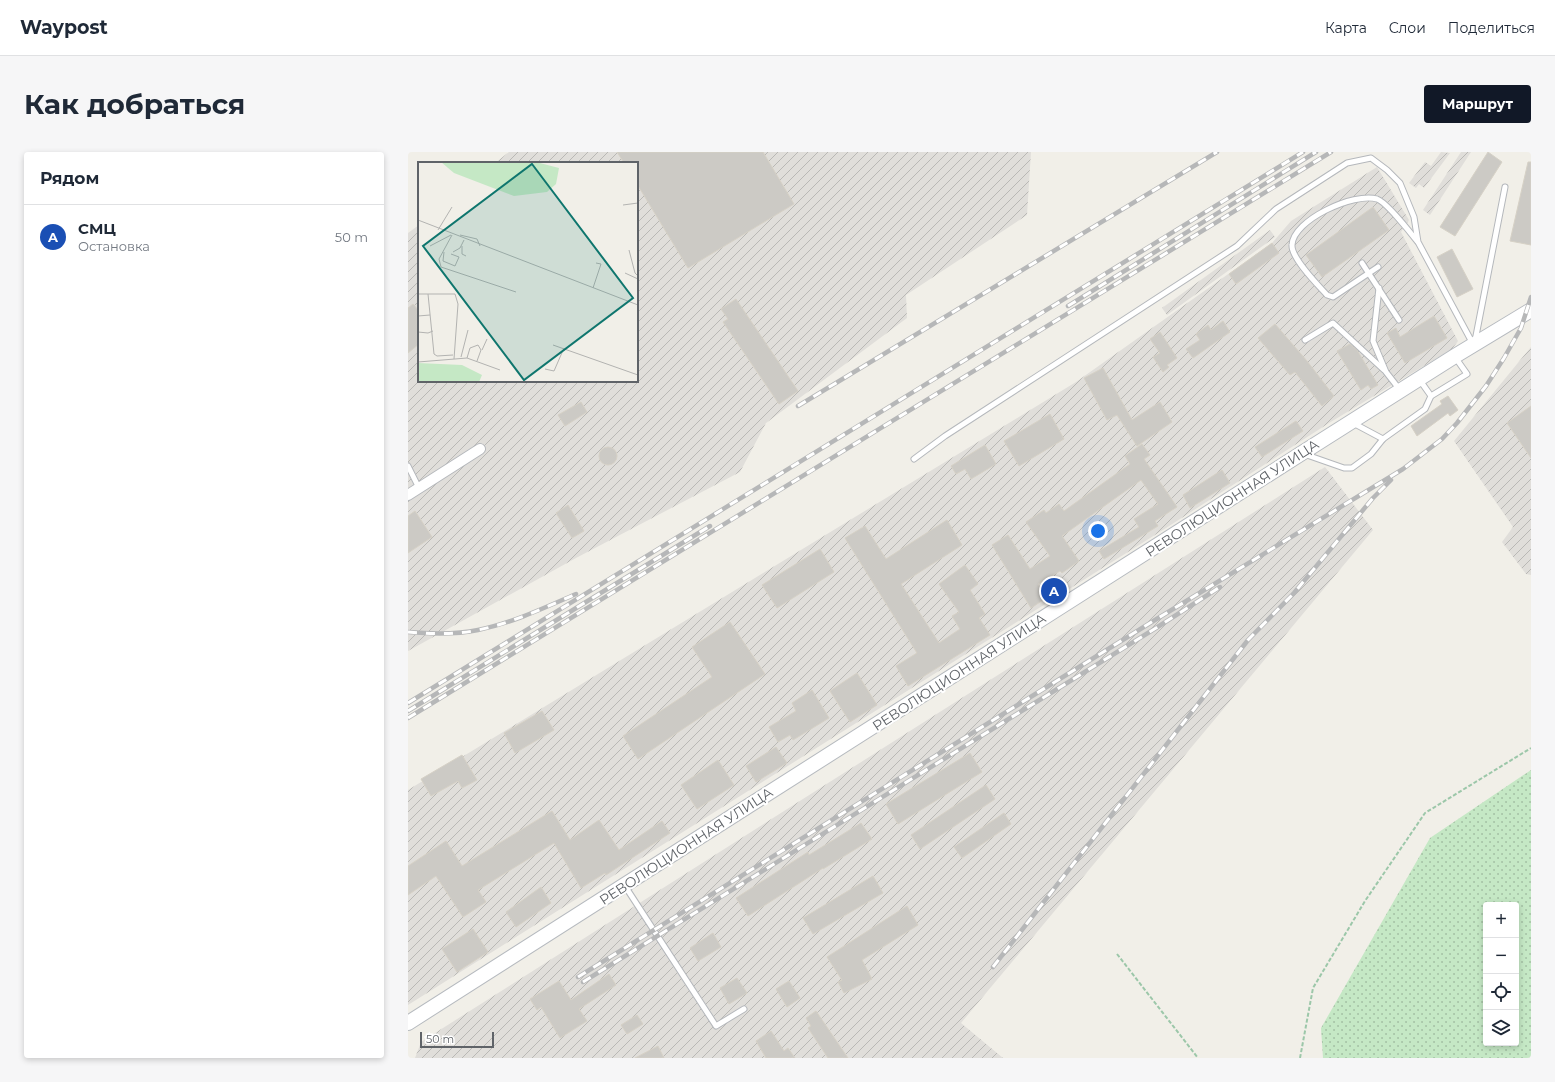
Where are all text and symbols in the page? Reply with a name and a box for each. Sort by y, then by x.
text: Waypost [20,16,108,39]
text: Карта [1325,19,1367,37]
text: Слои [1389,19,1426,37]
text: Поделиться [1448,19,1535,37]
button: Маршрут [1424,85,1531,123]
text: Как добраться [24,87,245,121]
inset map [418,162,638,382]
text: Рядом [40,168,99,188]
text: СМЦ [78,219,116,238]
text: A [48,229,58,245]
text: 50 m [335,229,368,245]
text: Остановка [78,238,150,254]
street label: РЕВОЛЮЦИОННАЯ УЛИЦА [1142,435,1323,561]
your location [1088,521,1108,541]
pin: A [1041,576,1067,606]
street label: РЕВОЛЮЦИОННАЯ УЛИЦА [869,609,1050,735]
street label: РЕВОЛЮЦИОННАЯ УЛИЦА [596,783,777,909]
map controls [1483,902,1519,1046]
button: + [1483,902,1519,938]
button: − [1483,938,1519,974]
button: locate [1483,974,1519,1010]
button: layers [1483,1010,1519,1046]
scale bar [420,1030,494,1049]
text: 50 m [426,1032,454,1046]

